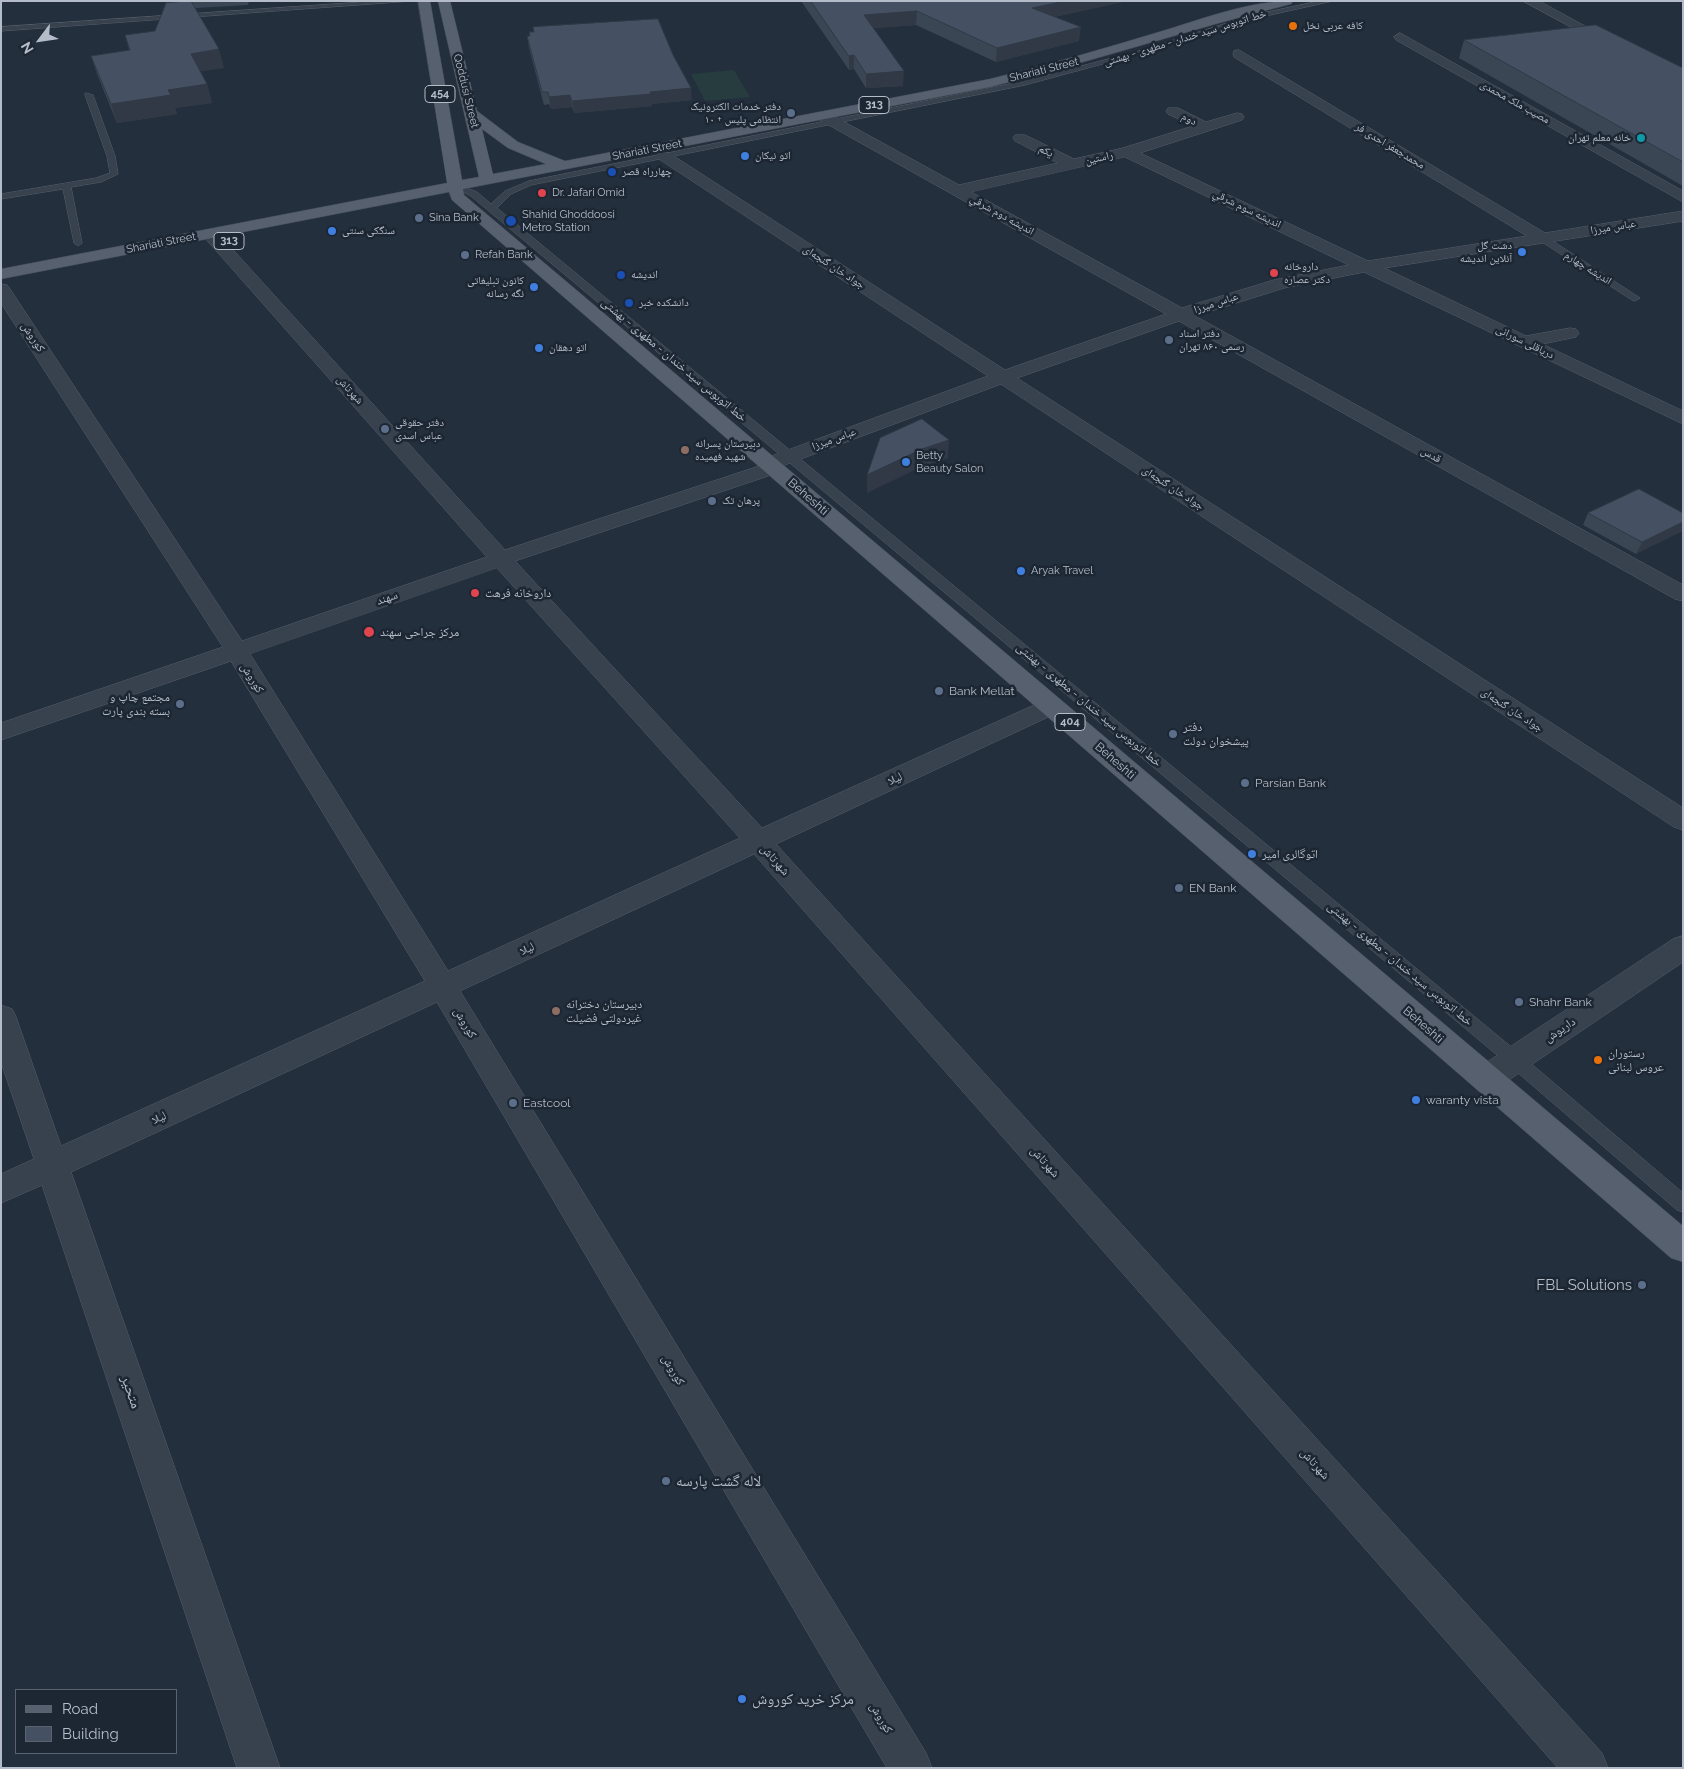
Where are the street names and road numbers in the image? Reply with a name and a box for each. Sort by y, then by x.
street label: خط اتوبوس سید خندان - مطهری - بهشتی [1102,7,1268,69]
street label: Qoddusi Street [450,53,482,129]
street label: Shariati Street [1008,55,1080,85]
street label: مصیب ملک محمدی [1478,77,1552,127]
road number: 454 [425,86,455,102]
road number: 313 [859,96,889,114]
street label: دوم [1179,110,1199,128]
street label: محمدجعفر احدی فر [1353,120,1427,172]
street label: Shariati Street [611,137,683,163]
street label: یکم [1036,142,1056,160]
street label: راستین [1084,148,1114,168]
street label: اندیشه سوم شرقي [1211,187,1283,231]
street label: انديشه دوم شرقي [968,192,1036,238]
street label: عباس میرزا [1589,217,1637,237]
street label: Shariati Street [125,230,197,256]
road number: 313 [214,232,244,250]
street label: جواد خان گنجه‌ای [801,242,867,292]
street label: اندیشه چهارم [1562,248,1614,288]
street label: عباس میرزا [1192,290,1240,316]
street label: خط اتوبوس سید خندان - مطهری - بهشتی [599,295,749,425]
street label: کوروش [18,319,48,355]
street label: دریاقلی سورانی [1494,322,1556,362]
street label: شهرتاش [334,373,366,407]
street label: عباس میرزا [810,425,858,453]
street label: قدس [1419,444,1443,466]
street label: جواد خان گنجه‌ای [1140,463,1206,513]
street label: Beheshti [785,476,831,518]
street label: سهند [374,588,400,608]
street label: خط اتوبوس سید خندان - مطهری - بهشتی [1014,640,1164,770]
street label: کوروش [237,660,267,696]
street label: جواد خان گنجه‌ای [1479,685,1545,735]
road number: 404 [1055,714,1085,730]
street label: Beheshti [1092,740,1138,782]
street label: لیلا [886,769,904,789]
street label: شهرتاش [757,842,793,878]
street label: خط اتوبوس سید خندان - مطهری - بهشتی [1325,899,1475,1029]
street label: لیلا [518,939,536,959]
street label: Beheshti [1400,1004,1446,1046]
street label: کوروش [450,1005,480,1041]
street label: داریوش [1542,1014,1578,1046]
street label: لیلا [150,1108,168,1128]
street label: شهرتاش [1027,1144,1063,1180]
street label: کوروش [658,1352,688,1388]
street label: متحیر [117,1373,145,1411]
street label: شهرتاش [1297,1446,1333,1482]
street label: کوروش [866,1700,896,1736]

